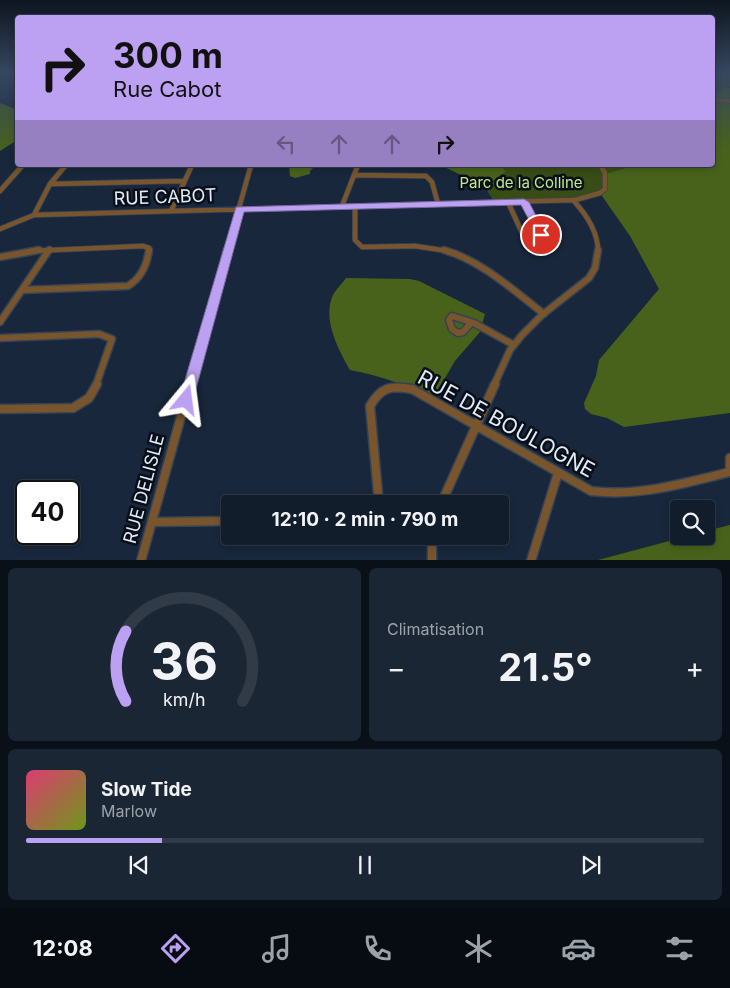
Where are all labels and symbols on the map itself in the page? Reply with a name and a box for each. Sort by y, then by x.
park label: Parc de la Colline [459,173,583,192]
street label: RUE CABOT [113,184,217,209]
pin [520,214,562,256]
street label: RUE DE BOULOGNE [413,365,599,483]
position arrow [159,373,211,425]
street label: RUE DELISLE [119,432,168,546]
speed limit sign: 40 [15,480,80,545]

